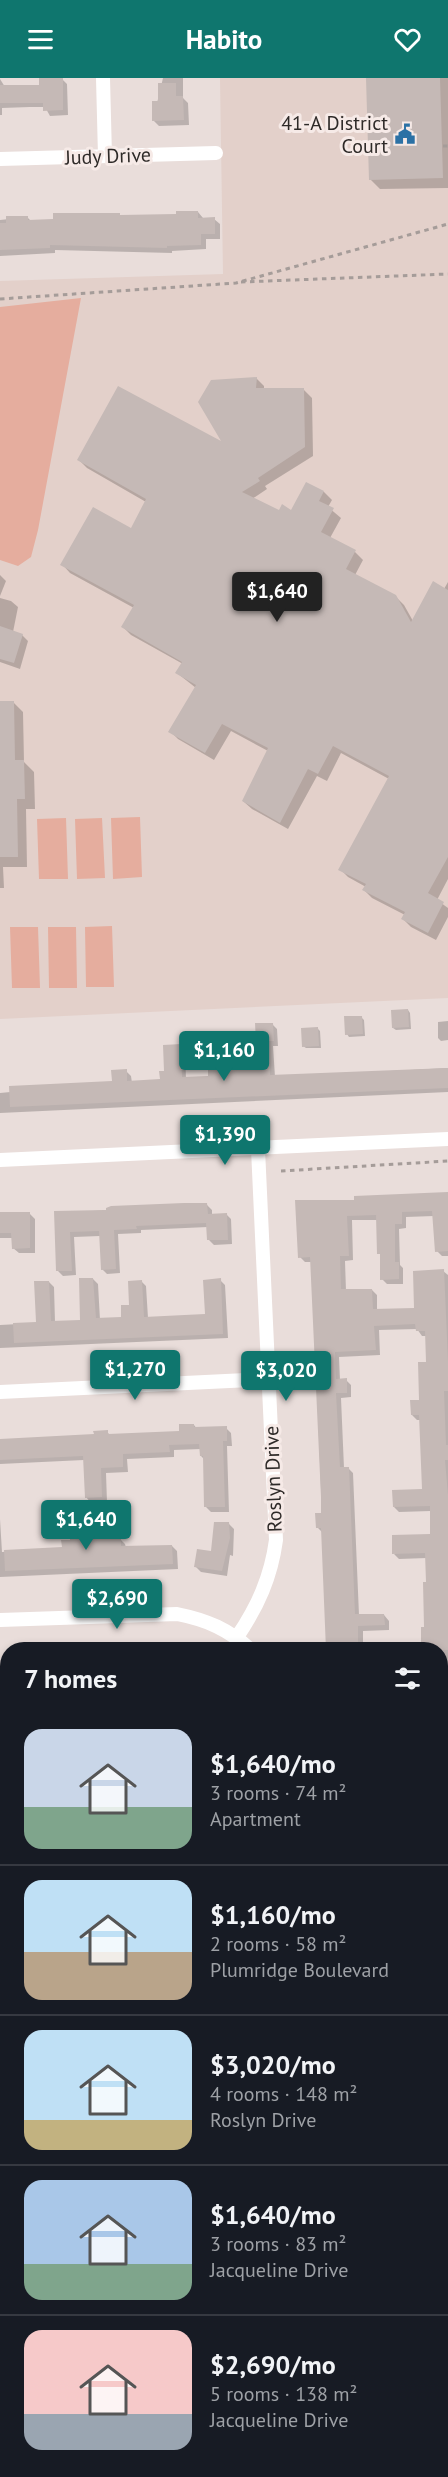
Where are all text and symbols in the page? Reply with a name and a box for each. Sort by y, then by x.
text: Habito [186,22,262,56]
icon: menu [24,23,57,56]
icon: heart [391,23,424,56]
place label: 41-A District Court [281,110,388,159]
public building icon: 41-A District Court [393,122,417,146]
street label: Judy Drive [64,142,151,171]
pin: $1,640 [228,572,326,623]
text: $1,640 [246,578,308,604]
pin: $1,160 [175,1031,273,1082]
text: $1,160 [193,1037,255,1063]
pin: $1,390 [176,1115,274,1166]
text: $1,390 [194,1121,256,1147]
pin: $1,270 [86,1350,184,1401]
pin: $3,020 [237,1351,335,1402]
text: $1,270 [104,1356,166,1382]
text: $3,020 [255,1357,317,1383]
street label: Roslyn Drive [258,1425,288,1533]
pin: $1,640 [37,1500,135,1551]
text: $1,640 [55,1506,117,1532]
pin: $2,690 [68,1579,166,1630]
text: $2,690 [86,1585,148,1611]
text: 7 homes [24,1662,117,1695]
icon: filters [391,1662,424,1695]
text: $1,640/mo [210,1747,336,1780]
icon: home [72,1753,144,1825]
text: 3 rooms · 74 m² [210,1780,346,1806]
text: Apartment [210,1806,301,1832]
text: $1,160/mo [210,1898,336,1931]
icon: home [72,1904,144,1976]
text: 2 rooms · 58 m² [210,1931,346,1957]
text: Plumridge Boulevard [210,1957,389,1983]
text: $3,020/mo [210,2048,336,2081]
icon: home [72,2054,144,2126]
text: 4 rooms · 148 m² [210,2081,357,2107]
text: Roslyn Drive [210,2107,316,2133]
text: $1,640/mo [210,2198,336,2231]
icon: home [72,2204,144,2276]
text: 3 rooms · 83 m² [210,2231,346,2257]
text: Jacqueline Drive [210,2257,348,2283]
text: $2,690/mo [210,2348,336,2381]
icon: home [72,2354,144,2426]
text: 5 rooms · 138 m² [210,2381,357,2407]
text: Jacqueline Drive [210,2407,348,2433]

